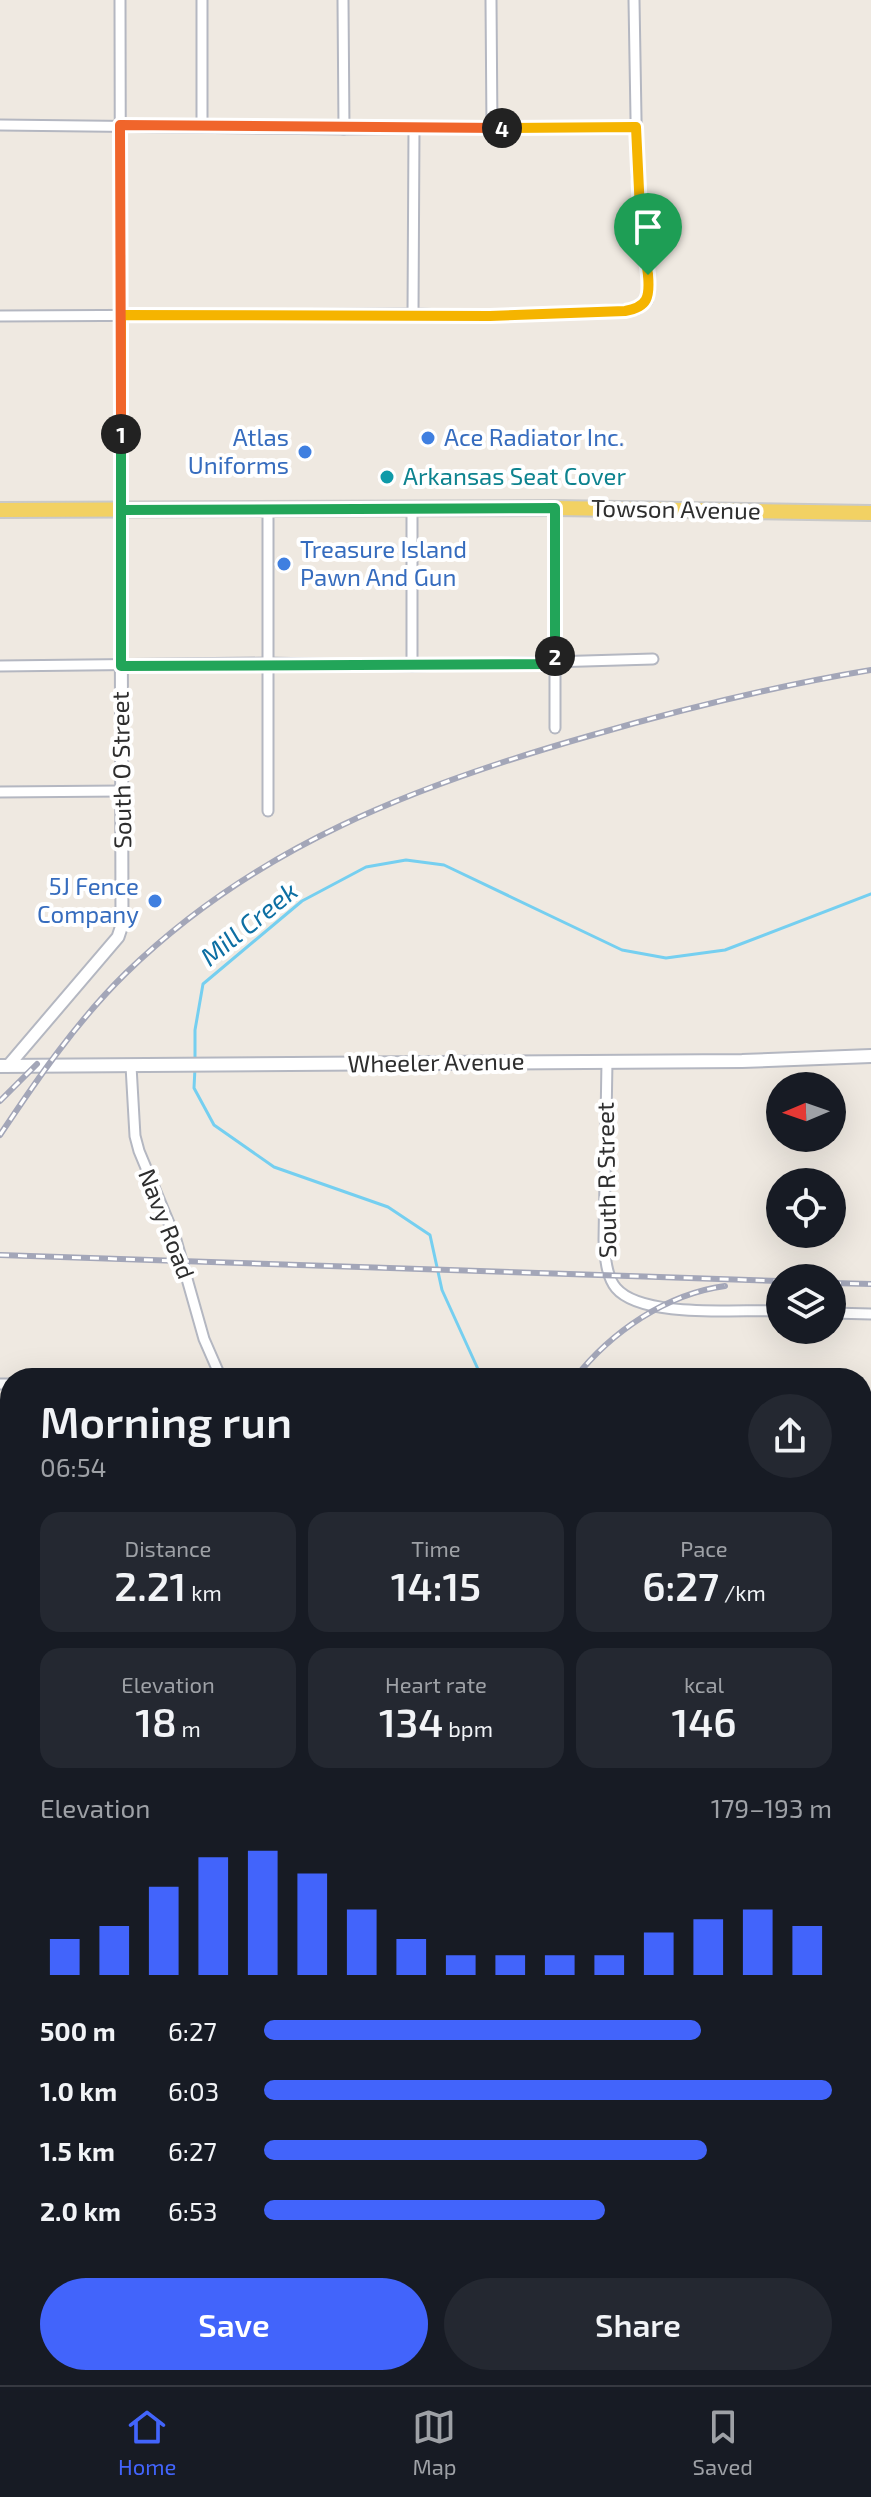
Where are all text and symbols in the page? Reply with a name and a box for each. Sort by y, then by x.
pin: 4 [482,108,522,148]
text: 4 [495,115,509,141]
pin [614,193,682,275]
icon: arrive [626,205,670,249]
pin: 1 [101,414,141,454]
text: 1 [116,421,126,447]
place label: Atlas Uniforms [188,422,289,479]
place label: Ace Radiator Inc. [444,422,624,451]
marker: Ace Radiator Inc. [419,429,437,447]
marker: Atlas Uniforms [296,443,314,461]
place label: Arkansas Seat Cover [403,461,626,490]
marker: Arkansas Seat Cover [378,468,396,486]
street label: Towson Avenue [591,493,761,524]
place label: Treasure Island Pawn And Gun [300,534,467,591]
marker: Treasure Island Pawn And Gun [275,555,293,573]
pin: 2 [535,636,575,676]
text: 2 [549,643,561,669]
street label: South O Street [105,691,136,849]
place label: 5J Fence Company [37,871,139,928]
water label: Mill Creek [193,874,303,971]
marker: 5J Fence Company [146,892,164,910]
street label: Wheeler Avenue [347,1045,525,1078]
north arrow [766,1072,846,1152]
map controls [766,1072,846,1344]
street label: South R Street [590,1102,621,1258]
street label: Navy Road [133,1164,202,1283]
button: locate [766,1168,846,1248]
button: layers [766,1264,846,1344]
text: Morning run [40,1394,292,1447]
button: share [748,1394,832,1478]
text: 06:54 [40,1451,107,1482]
text: Distance [125,1535,211,1561]
text: Time [411,1535,461,1561]
text: Pace [680,1535,728,1561]
text: 2.21 [114,1561,186,1609]
text: 14:15 [391,1561,481,1609]
text: 6:27 [642,1561,719,1609]
text: km [186,1579,222,1605]
text: /km [719,1579,766,1605]
text: Elevation [121,1671,215,1697]
text: Heart rate [385,1671,487,1697]
text: kcal [684,1671,724,1697]
text: 18 [135,1697,177,1745]
text: 134 [379,1697,443,1745]
text: 146 [671,1697,737,1745]
text: m [177,1715,201,1741]
text: bpm [443,1715,493,1741]
text: Elevation [40,1792,150,1823]
text: 179–193 m [711,1792,832,1823]
text: 500 m [40,2015,116,2046]
text: 6:27 [168,2015,217,2046]
text: 1.0 km [40,2075,117,2106]
text: 6:03 [168,2075,219,2106]
text: 1.5 km [40,2135,115,2166]
text: 6:27 [168,2135,217,2166]
text: 2.0 km [40,2195,121,2226]
text: 6:53 [168,2195,217,2226]
button: Save [40,2278,428,2370]
button: Share [444,2278,832,2370]
tab: Home [118,2405,176,2479]
tab: Map [412,2405,457,2479]
tab: Saved [693,2405,753,2479]

